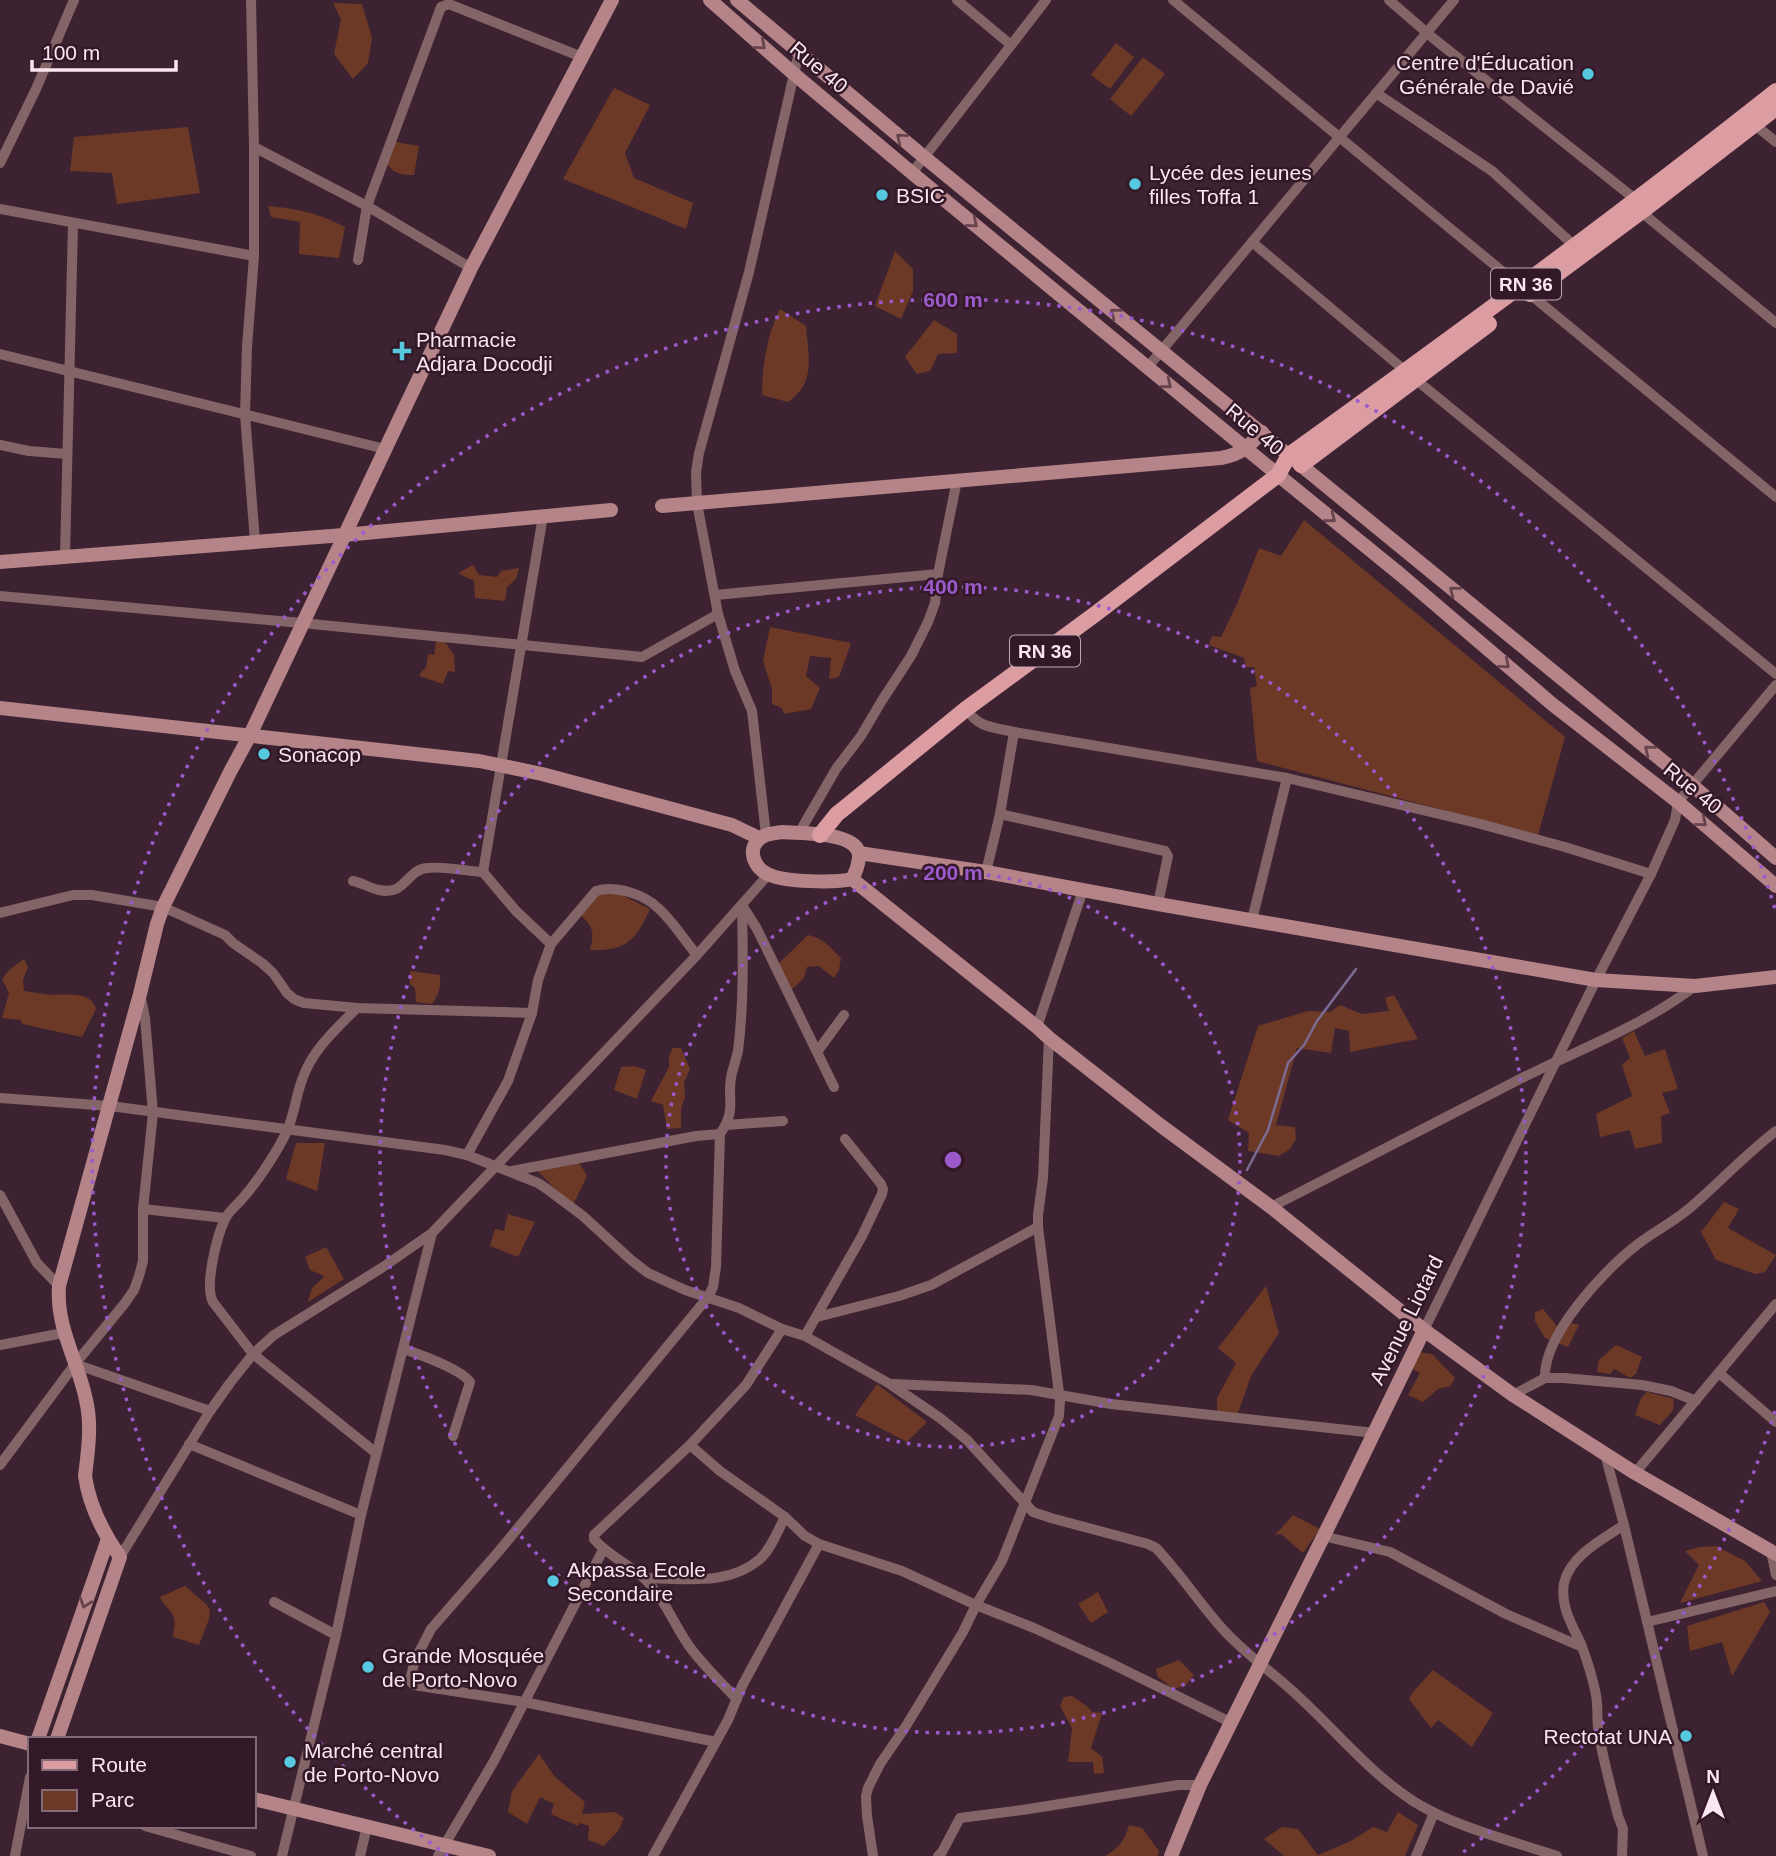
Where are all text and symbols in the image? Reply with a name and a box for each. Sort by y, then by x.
scale bar [32,28,175,72]
street label: Rue 40 [786,36,852,98]
one-way arrow [753,37,766,49]
text: 100 m [42,41,100,64]
place label: Centre d'Éducation Générale de Davié [1396,51,1574,98]
marker: Centre d'Éducation Générale de Davié [1580,66,1596,82]
one-way arrow [897,134,910,146]
place label: Lycée des jeunes filles Toffa 1 [1149,161,1312,208]
marker: Lycée des jeunes filles Toffa 1 [1127,176,1143,192]
place label: BSIC [896,184,945,207]
marker: BSIC [874,187,890,203]
one-way arrow [964,215,977,227]
road number: RN 36 [1491,268,1561,300]
text: 600 m [923,288,983,311]
one-way arrow [1111,309,1124,321]
place label: Pharmacie Adjara Docodji [416,328,553,375]
marker: Pharmacie Adjara Docodji [394,343,410,359]
one-way arrow [1159,375,1171,388]
street label: Rue 40 [1222,398,1288,460]
one-way arrow [1323,510,1335,523]
text: 400 m [923,575,983,598]
one-way arrow [1450,586,1462,599]
road number: RN 36 [1010,636,1080,666]
one-way arrow [1497,656,1510,668]
place label: Sonacop [278,743,361,766]
marker: Sonacop [256,746,272,762]
one-way arrow [1645,746,1658,758]
street label: Rue 40 [1659,758,1727,818]
one-way arrow [1693,814,1706,826]
text: 200 m [923,861,983,884]
centre of rings [941,1148,965,1172]
street label: Avenue Liotard [1365,1252,1447,1388]
place label: Akpassa Ecole Secondaire [567,1558,706,1605]
marker: Akpassa Ecole Secondaire [545,1573,561,1589]
one-way arrow [79,1597,93,1609]
place label: Grande Mosquée de Porto-Novo [382,1644,544,1691]
marker: Grande Mosquée de Porto-Novo [360,1659,376,1675]
place label: Rectotat UNA [1544,1725,1672,1748]
marker: Rectotat UNA [1678,1728,1694,1744]
legend [28,1737,256,1828]
place label: Marché central de Porto-Novo [304,1739,443,1786]
text: Route [91,1753,147,1776]
marker: Marché central de Porto-Novo [282,1754,298,1770]
north arrow [1678,1758,1748,1828]
text: N [1706,1766,1720,1787]
text: Parc [91,1788,134,1811]

